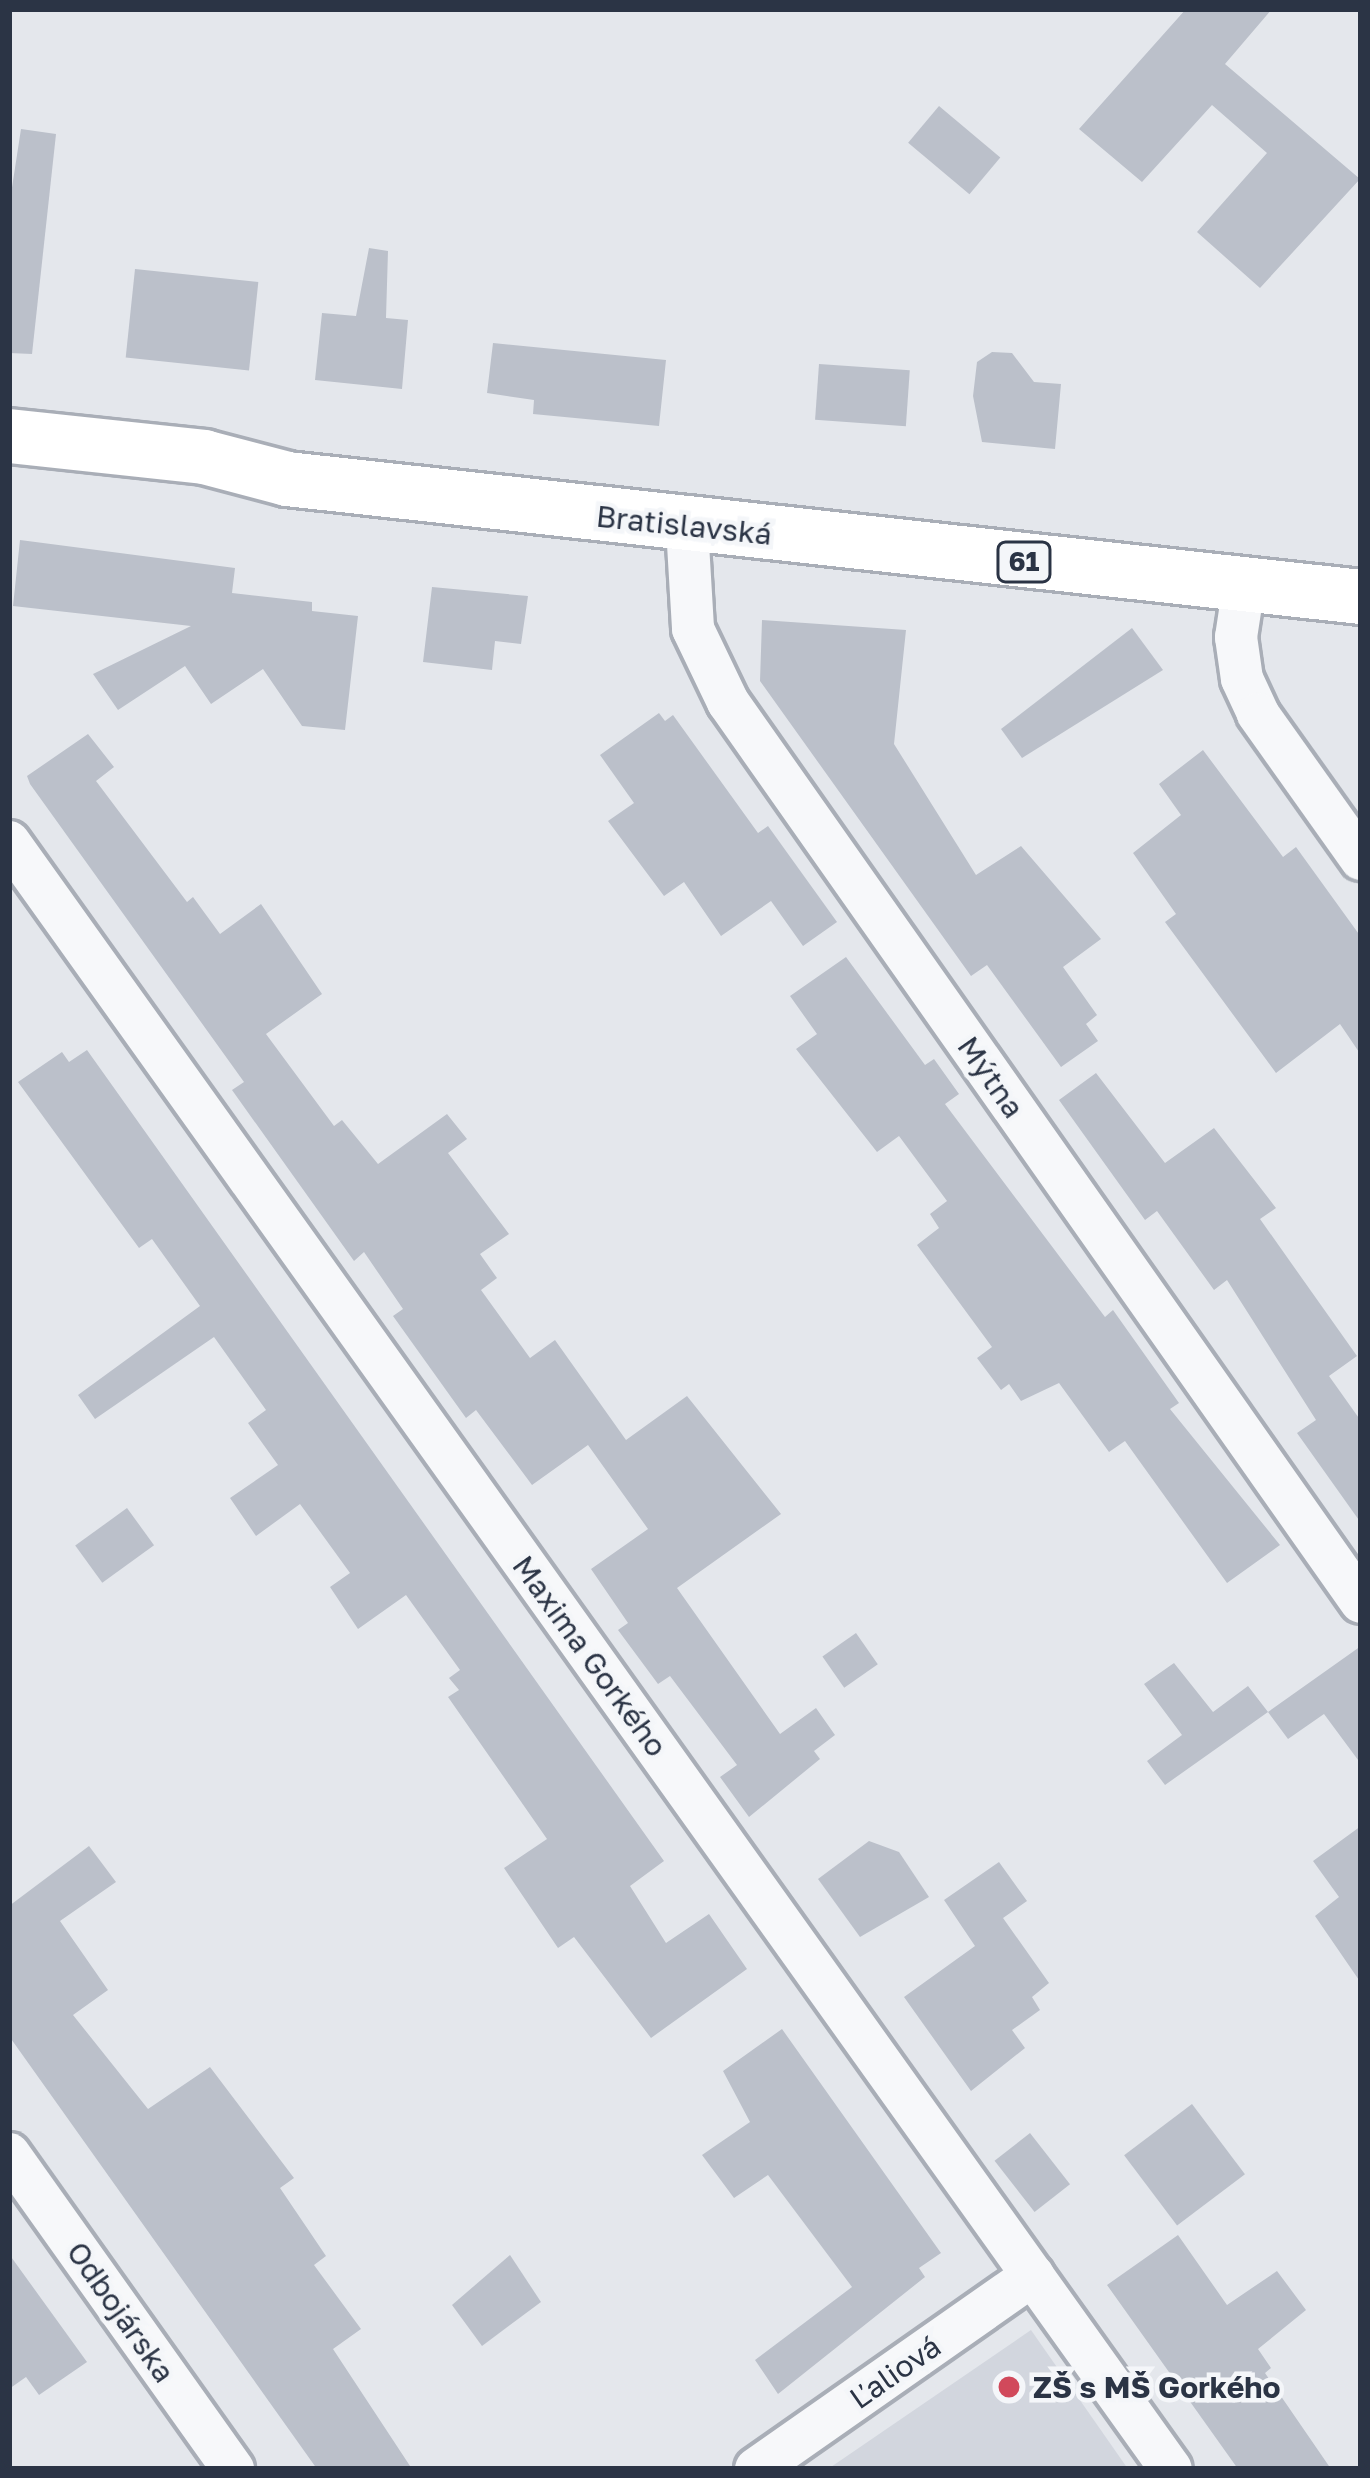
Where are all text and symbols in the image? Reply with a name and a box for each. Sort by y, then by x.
street label: Bratislavská [594,498,774,552]
road number: 61 [994,541,1054,583]
street label: Mýtna [950,1029,1032,1125]
street label: Maxima Gorkého [505,1549,675,1763]
street label: Odbojárska [59,2235,183,2389]
street label: Ľaliová [843,2328,947,2416]
place label: ZŠ s MŠ Gorkého [1033,2369,1281,2405]
marker: ZŠ s MŠ Gorkého [996,2374,1022,2400]

